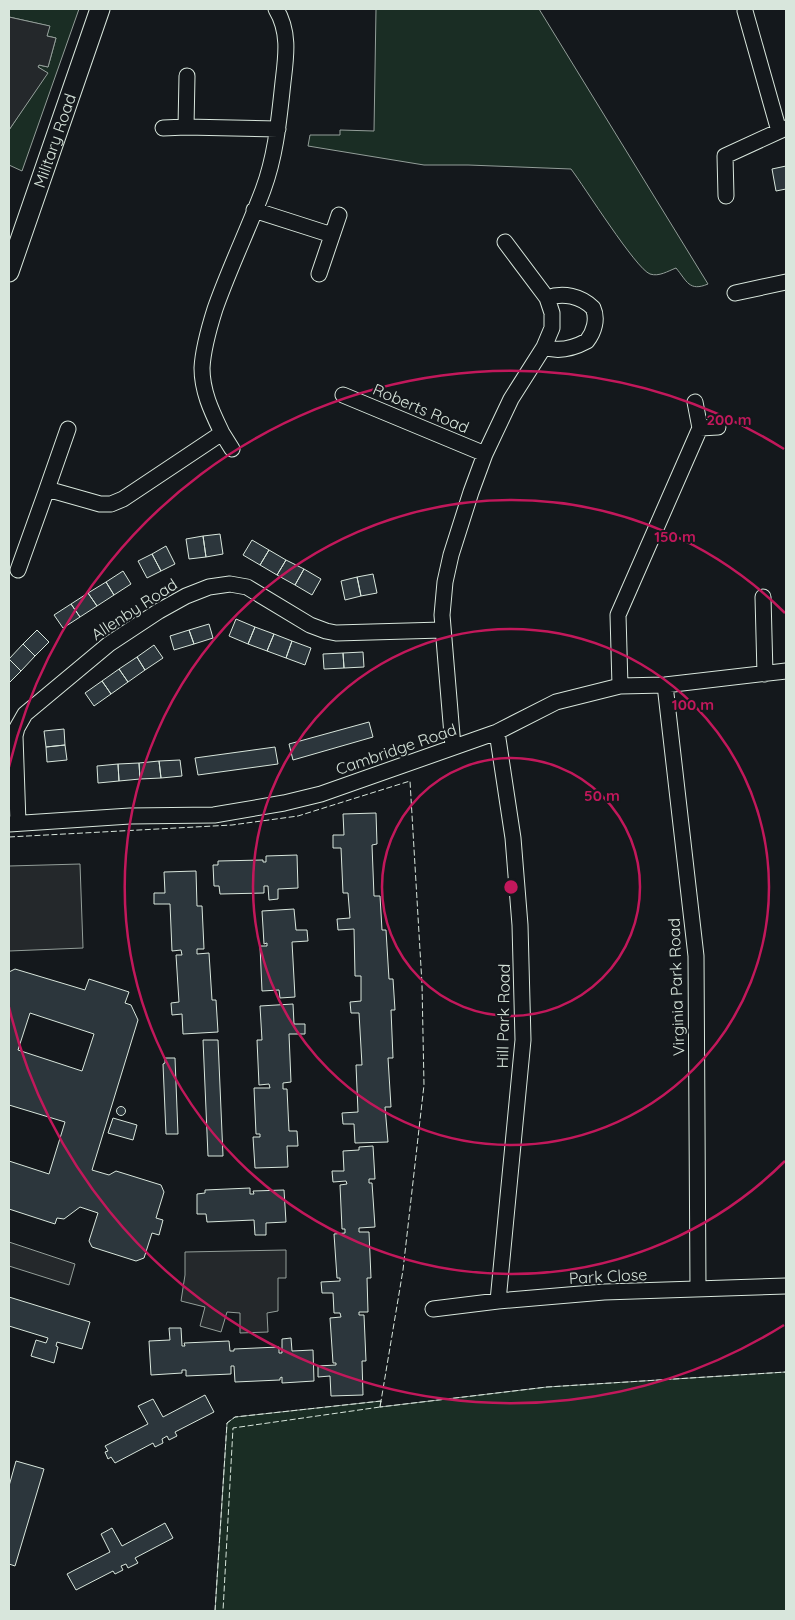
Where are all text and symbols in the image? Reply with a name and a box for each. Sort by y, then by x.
street label: Military Road [29,91,80,190]
street label: Roberts Road [370,379,472,437]
text: 200 m [707,410,752,429]
text: 150 m [654,527,696,546]
street label: Allenby Road [87,574,181,644]
text: 100 m [672,695,714,714]
street label: Cambridge Road [333,719,459,779]
text: 50 m [584,786,620,805]
centre of rings [502,878,520,896]
street label: Virginia Park Road [664,918,688,1056]
street label: Hill Park Road [492,964,514,1068]
street label: Park Close [568,1264,648,1288]

